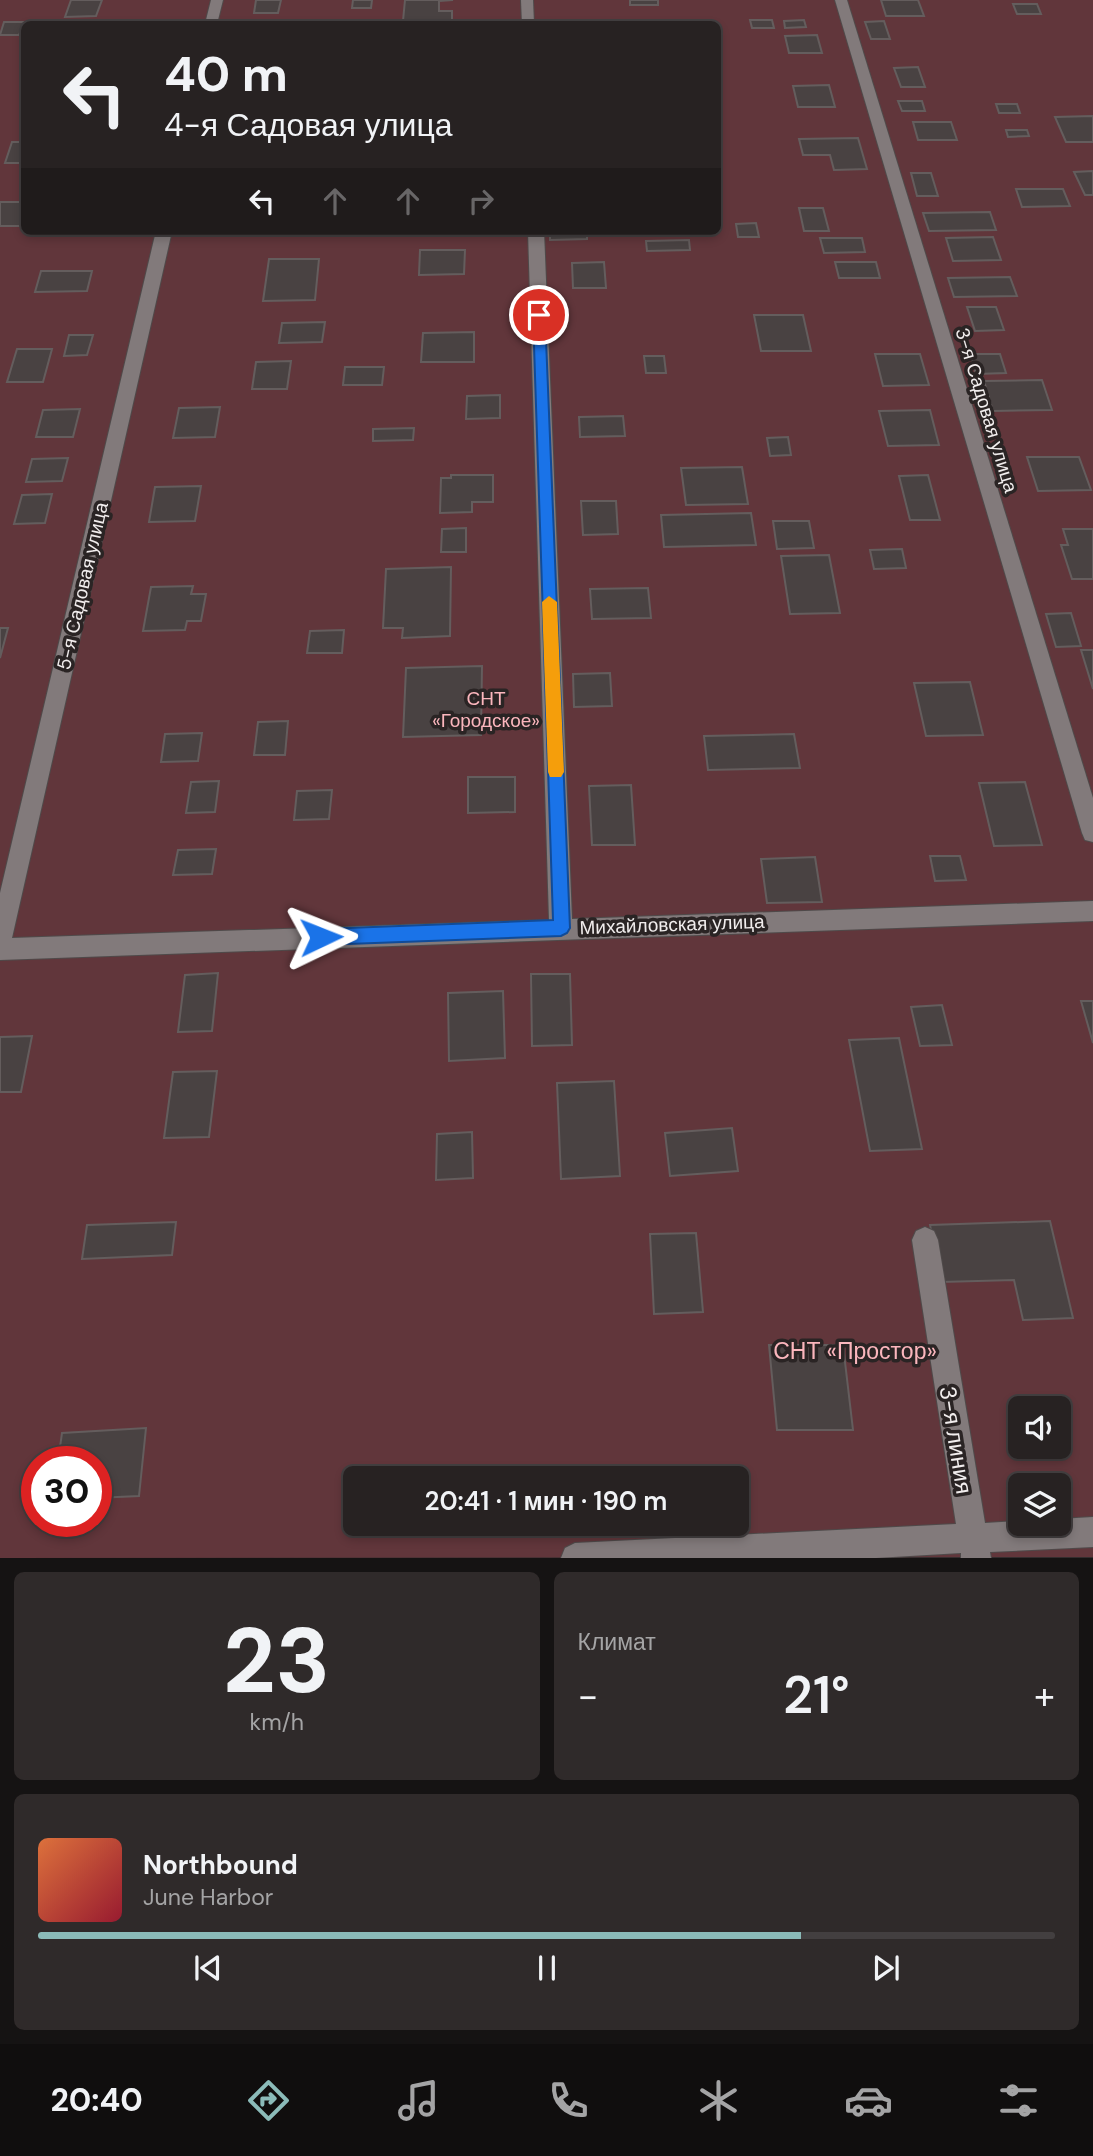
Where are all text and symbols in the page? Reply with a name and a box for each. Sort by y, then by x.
text: 40 m [164,42,288,106]
icon: left [49,49,140,140]
text: 4-я Садовая улица [164,104,453,146]
icon: left [243,182,281,220]
icon: ahead [316,182,354,220]
icon: ahead [389,182,427,220]
icon: right [462,182,500,220]
pin [509,285,569,345]
icon: arrive [520,296,558,334]
street label: 3-я Садовая улица [950,325,1024,496]
street label: 5-я Садовая улица [51,499,114,672]
park label: СНТ «Городское» [432,686,540,733]
position arrow [284,900,358,974]
street label: Михайловская улица [579,909,765,940]
park label: СНТ «Простор» [773,1336,937,1366]
street label: 3-я линия [933,1384,979,1496]
map controls [1008,1396,1071,1536]
button: sound [1008,1396,1071,1459]
speed limit sign: 30 [21,1446,112,1537]
button: layers [1008,1473,1071,1536]
text: 20:41 · 1 мин · 190 m [425,1484,667,1518]
text: 23 [223,1602,330,1720]
text: Климат [578,1627,656,1657]
text: 21° [783,1661,850,1729]
text: − [578,1671,598,1721]
text: + [1034,1671,1055,1721]
text: km/h [250,1707,304,1737]
text: Northbound [143,1848,298,1882]
text: June Harbor [143,1882,273,1912]
icon: previous [189,1949,227,1987]
icon: pause [528,1949,566,1987]
icon: next [867,1949,905,1987]
icon: directions [244,2076,293,2125]
icon: music [394,2076,443,2125]
icon: phone [544,2076,593,2125]
icon: climate [694,2076,743,2125]
icon: car [844,2076,893,2125]
icon: filters [994,2076,1043,2125]
text: 20:40 [50,2079,143,2121]

